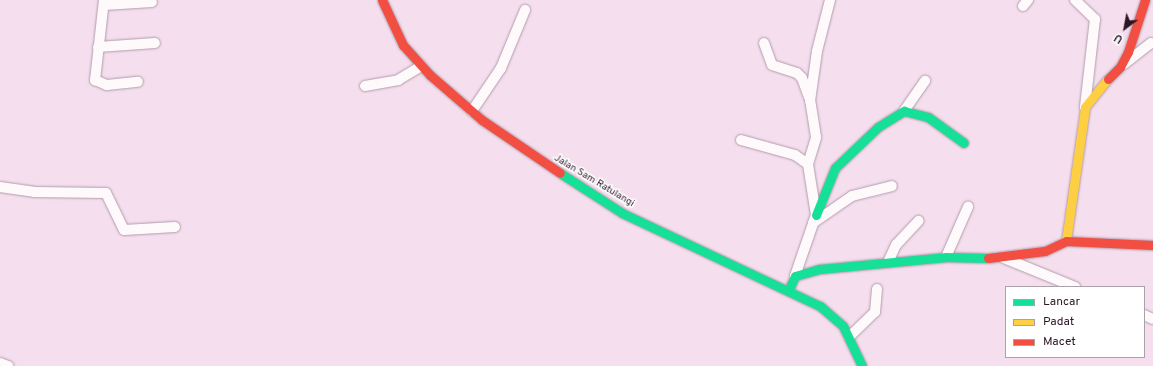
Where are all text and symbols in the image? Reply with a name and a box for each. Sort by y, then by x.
north arrow [1105,8,1145,48]
text: U [1112,30,1126,46]
street label: Jalan Sam Ratulangi [552,152,636,210]
legend [1005,286,1145,358]
text: Lancar [1043,294,1080,310]
text: Padat [1043,314,1074,330]
text: Macet [1043,334,1076,350]

